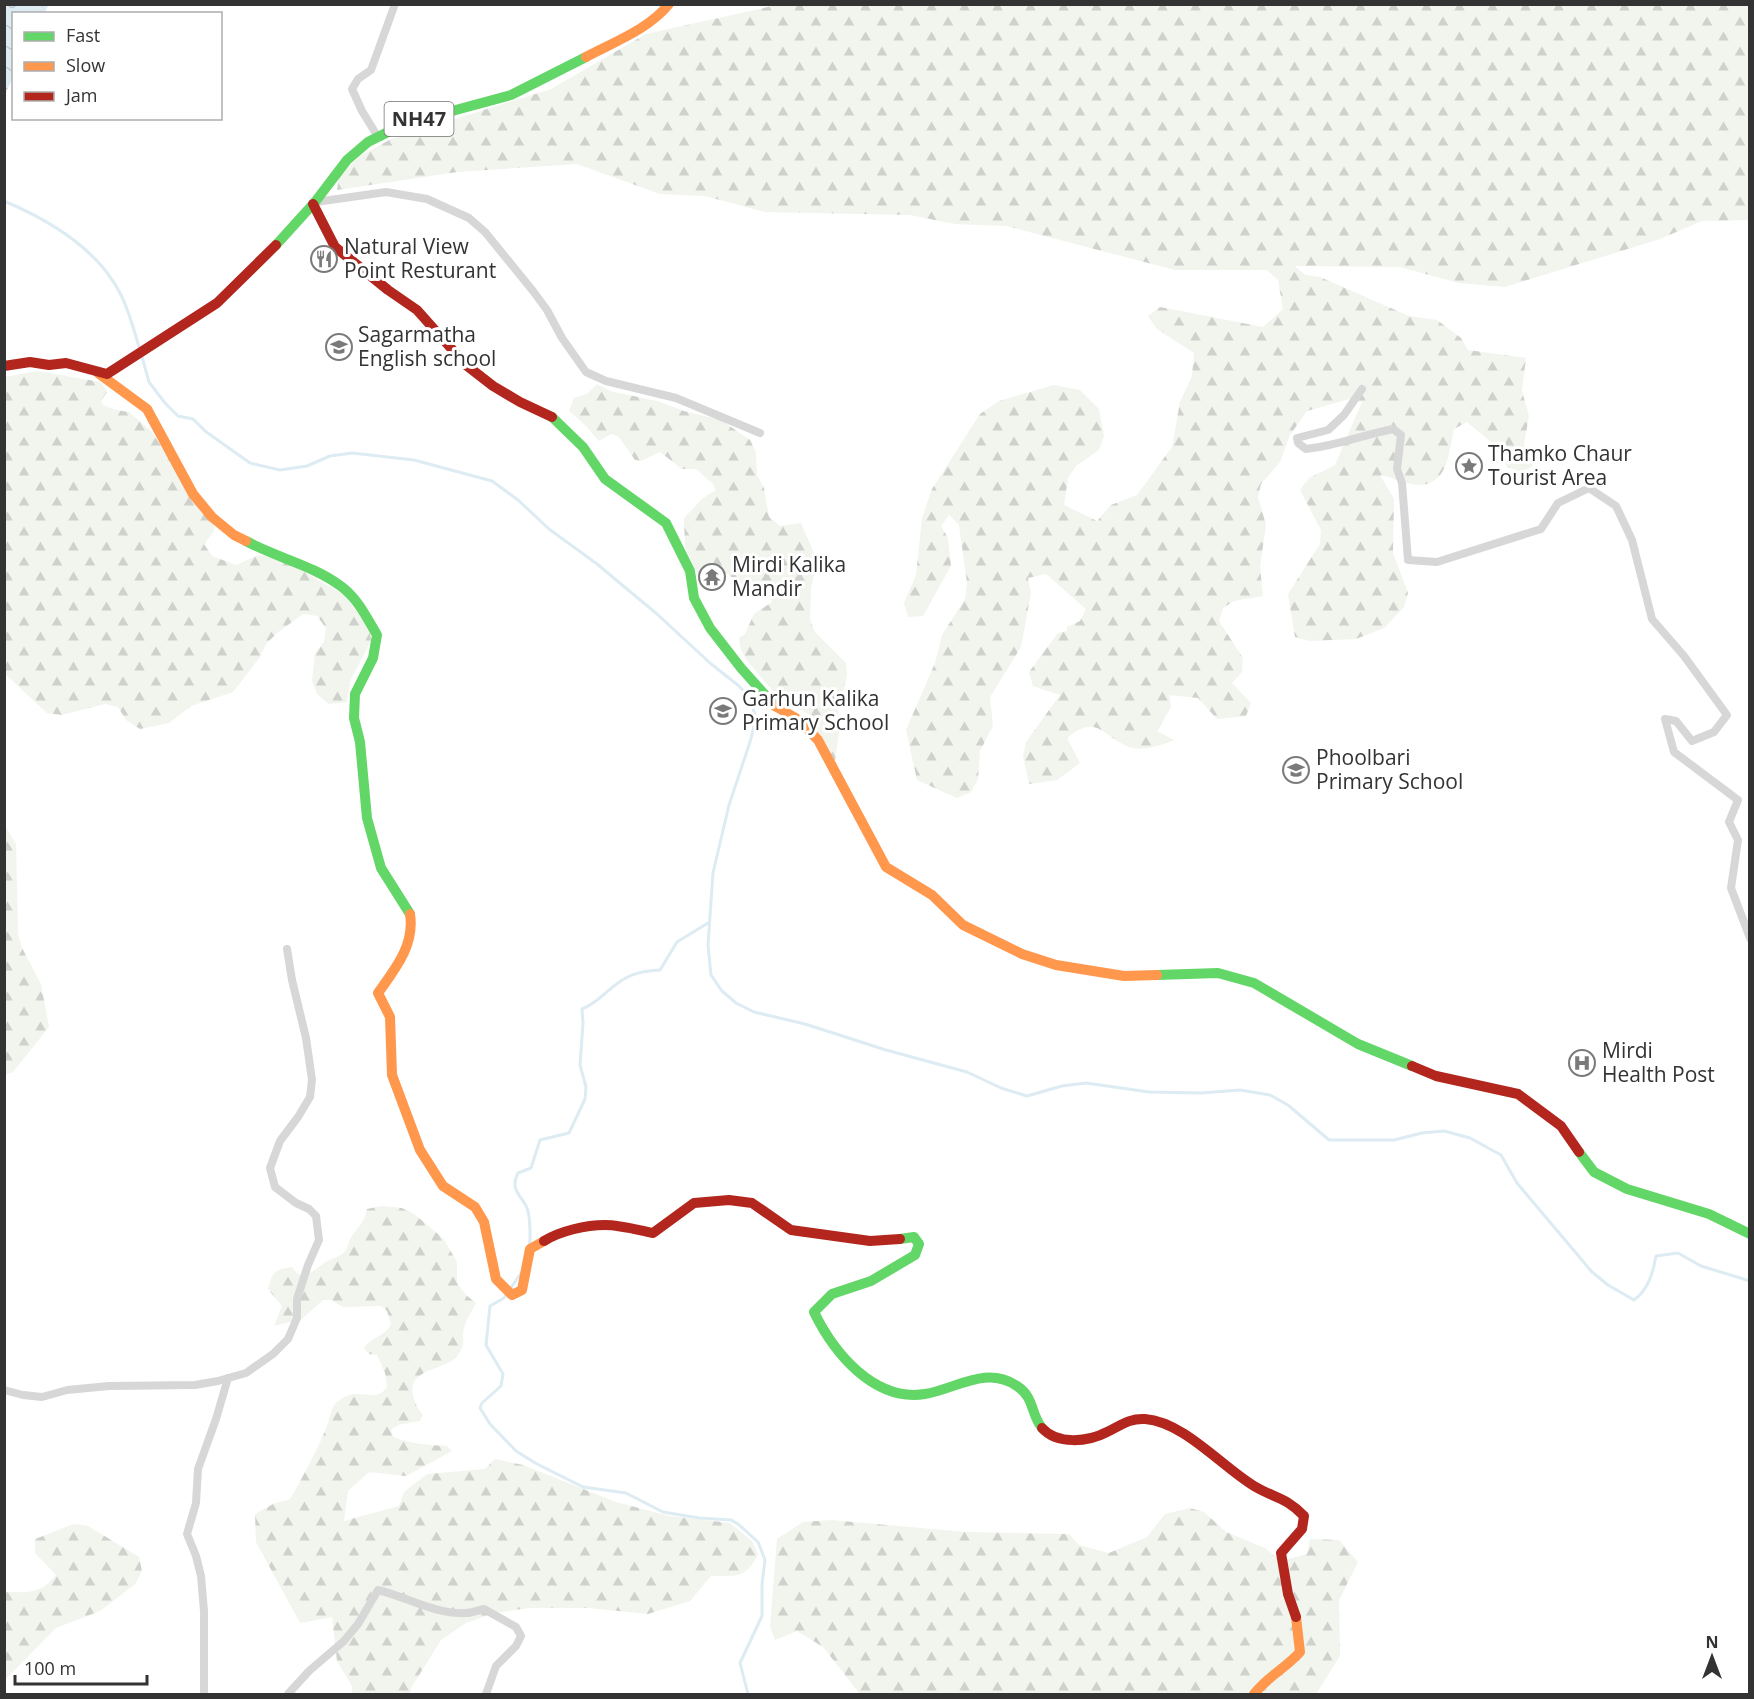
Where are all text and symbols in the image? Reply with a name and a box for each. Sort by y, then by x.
legend [12,12,222,120]
text: Fast [66,23,100,47]
text: Slow [66,53,105,77]
text: Jam [64,83,98,107]
road number: NH47 [384,102,454,136]
place label: Natural View Point Resturant [344,232,496,284]
restaurant icon: Natural View Point Resturant [309,244,339,274]
place label: Sagarmatha English school [358,320,496,372]
school or university icon: Sagarmatha English school [324,332,354,362]
place label: Thamko Chaur Tourist Area [1488,439,1632,491]
place icon: Thamko Chaur Tourist Area [1454,451,1484,481]
place label: Mirdi Kalika Mandir [732,550,846,602]
temple icon: Mirdi Kalika Mandir [697,562,727,592]
place label: Garhun Kalika Primary School [742,684,889,736]
school or university icon: Garhun Kalika Primary School [708,696,738,726]
place label: Phoolbari Primary School [1316,743,1463,795]
school or university icon: Phoolbari Primary School [1281,755,1311,785]
place label: Mirdi Health Post [1602,1036,1715,1088]
hospital icon: Mirdi Health Post [1567,1048,1597,1078]
north arrow [1682,1627,1742,1687]
text: N [1705,1631,1719,1653]
scale bar [15,1648,147,1686]
text: 100 m [24,1656,76,1680]

